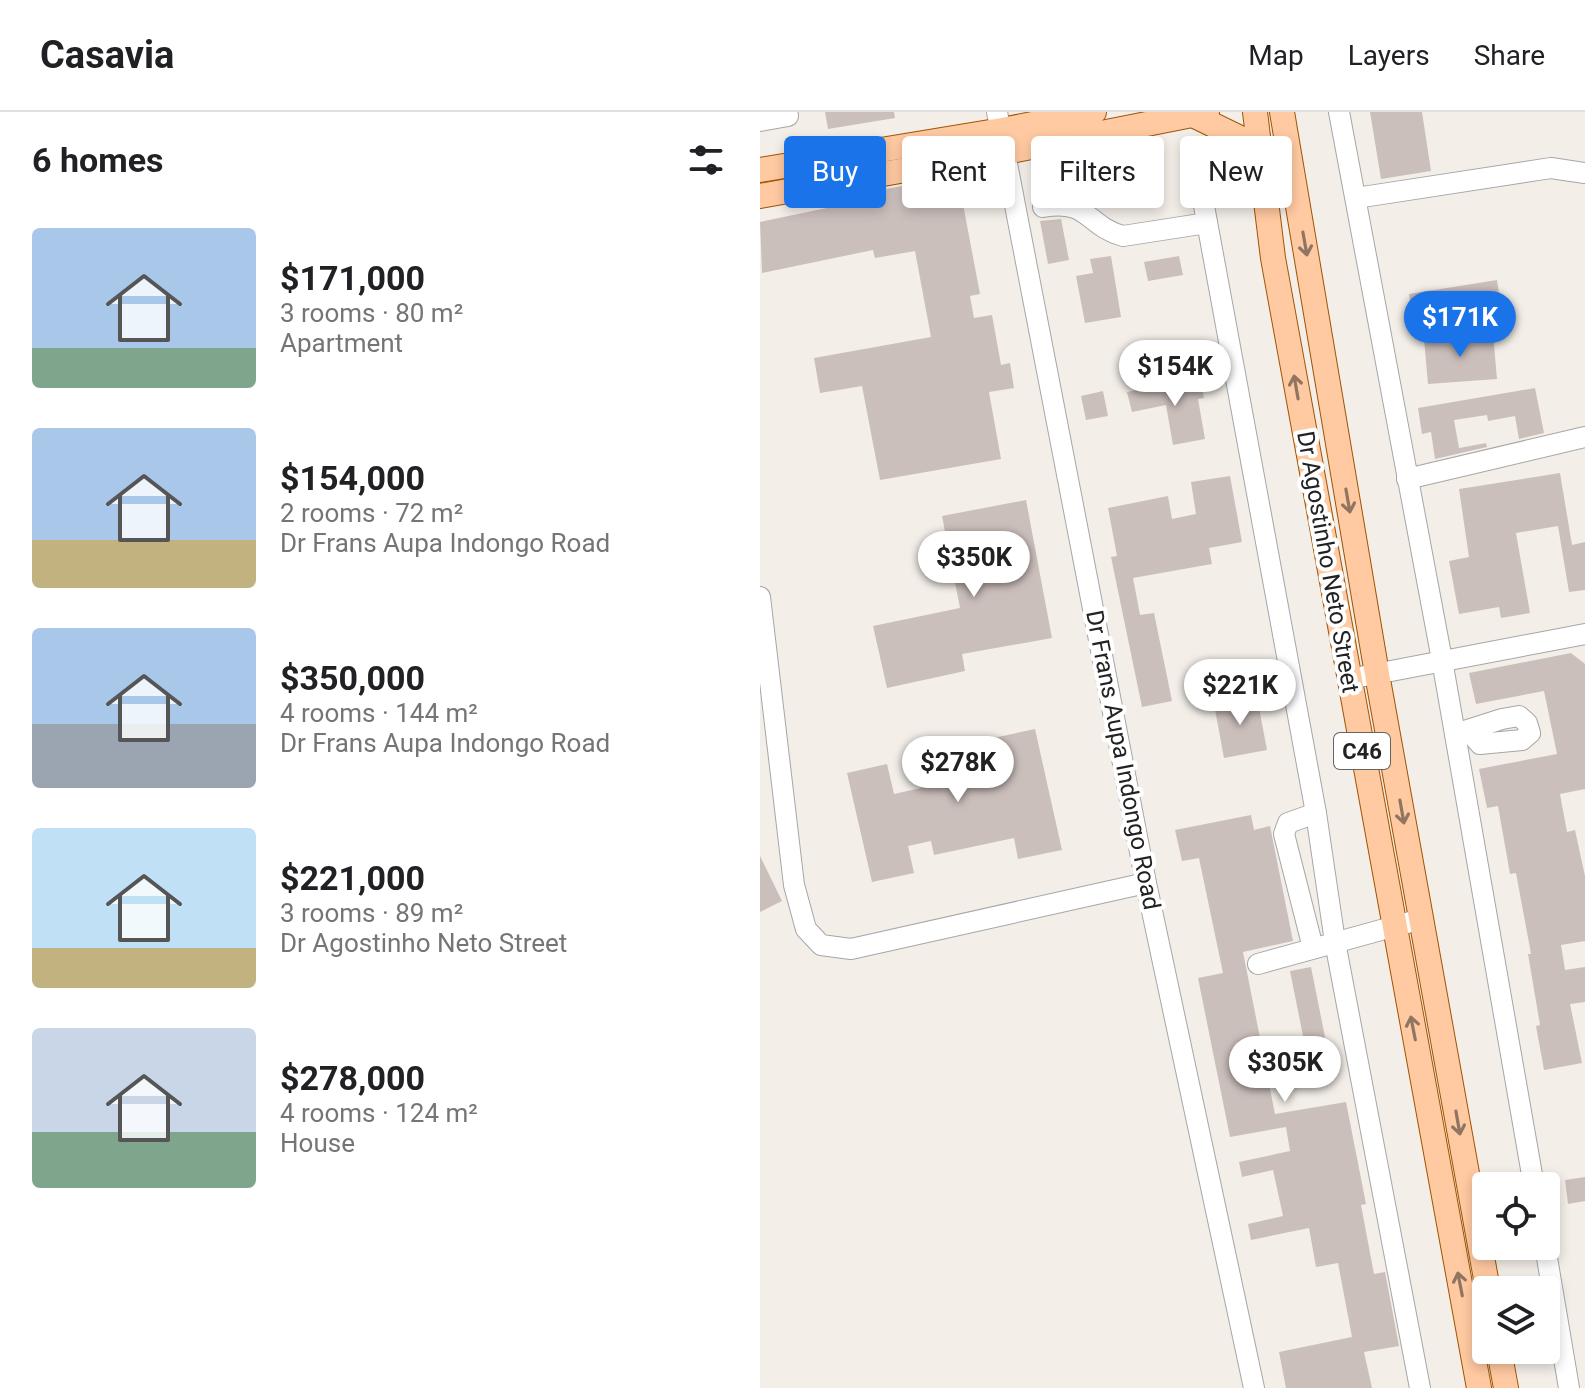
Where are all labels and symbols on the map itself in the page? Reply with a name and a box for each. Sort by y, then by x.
one-way arrow [1298,231,1313,256]
pin: $171K [1404,291,1516,359]
pin: $154K [1119,340,1231,408]
one-way arrow [1287,374,1302,400]
street label: Dr Agostinho Neto Street [1291,429,1365,695]
one-way arrow [1341,487,1356,513]
pin: $350K [918,531,1030,599]
street label: Dr Frans Aupa Indongo Road [1080,608,1166,912]
pin: $221K [1184,659,1296,727]
road number: C46 [1334,733,1390,769]
pin: $278K [902,736,1014,804]
one-way arrow [1395,799,1410,824]
one-way arrow [1404,1016,1419,1041]
pin: $305K [1229,1036,1341,1104]
one-way arrow [1451,1110,1466,1135]
one-way arrow [1452,1271,1467,1297]

